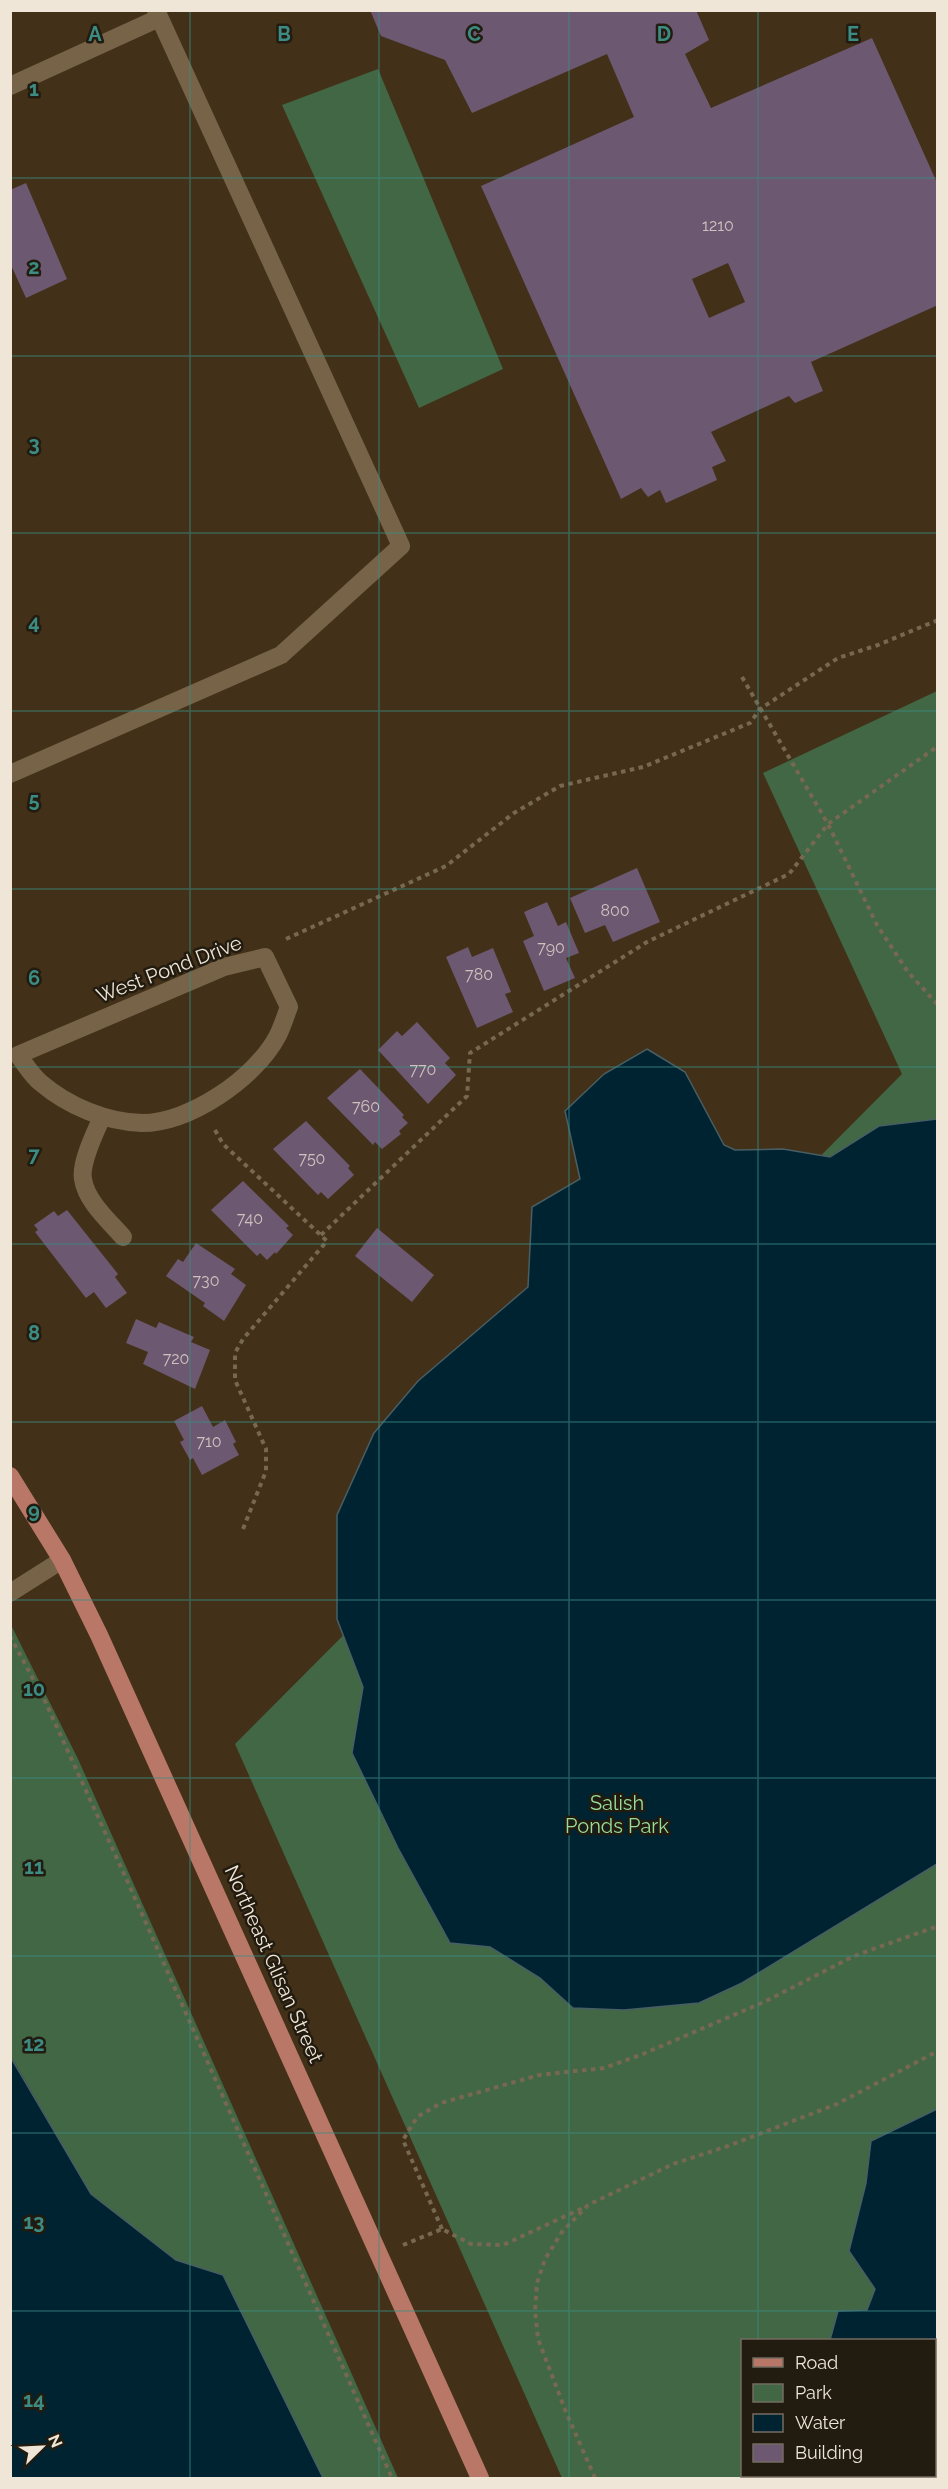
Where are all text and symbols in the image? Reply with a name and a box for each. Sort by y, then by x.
text: A [88,22,102,46]
text: B [277,22,291,46]
text: C [467,22,481,46]
text: D [657,22,671,46]
text: E [847,22,859,46]
text: 1 [29,77,39,101]
house number: 1210 [702,216,734,235]
text: 2 [28,255,40,279]
text: 3 [28,432,40,456]
text: 4 [28,610,40,634]
text: 5 [28,788,40,812]
house number: 800 [600,901,630,920]
street label: West Pond Drive [93,930,245,1008]
house number: 790 [537,938,565,957]
house number: 780 [465,965,493,984]
text: 6 [28,966,40,990]
house number: 770 [410,1060,436,1079]
house number: 760 [352,1097,380,1116]
text: 7 [28,1143,40,1167]
house number: 750 [299,1149,325,1168]
house number: 740 [237,1209,263,1228]
house number: 730 [193,1271,219,1290]
text: 8 [28,1321,40,1345]
house number: 720 [163,1349,189,1368]
house number: 710 [196,1432,222,1451]
text: 9 [28,1499,40,1523]
text: 10 [23,1677,45,1701]
park label: Salish Ponds Park [565,1791,669,1838]
text: 11 [24,1855,44,1879]
street label: Northeast Glisan Street [220,1862,329,2067]
text: 12 [23,2032,45,2056]
text: 13 [23,2210,45,2234]
legend [741,2339,936,2477]
text: Road [795,2352,838,2373]
text: Park [795,2382,832,2403]
text: 14 [23,2388,45,2412]
text: Water [795,2412,846,2433]
north arrow [12,2417,72,2477]
text: N [44,2432,66,2451]
text: Building [795,2442,863,2463]

